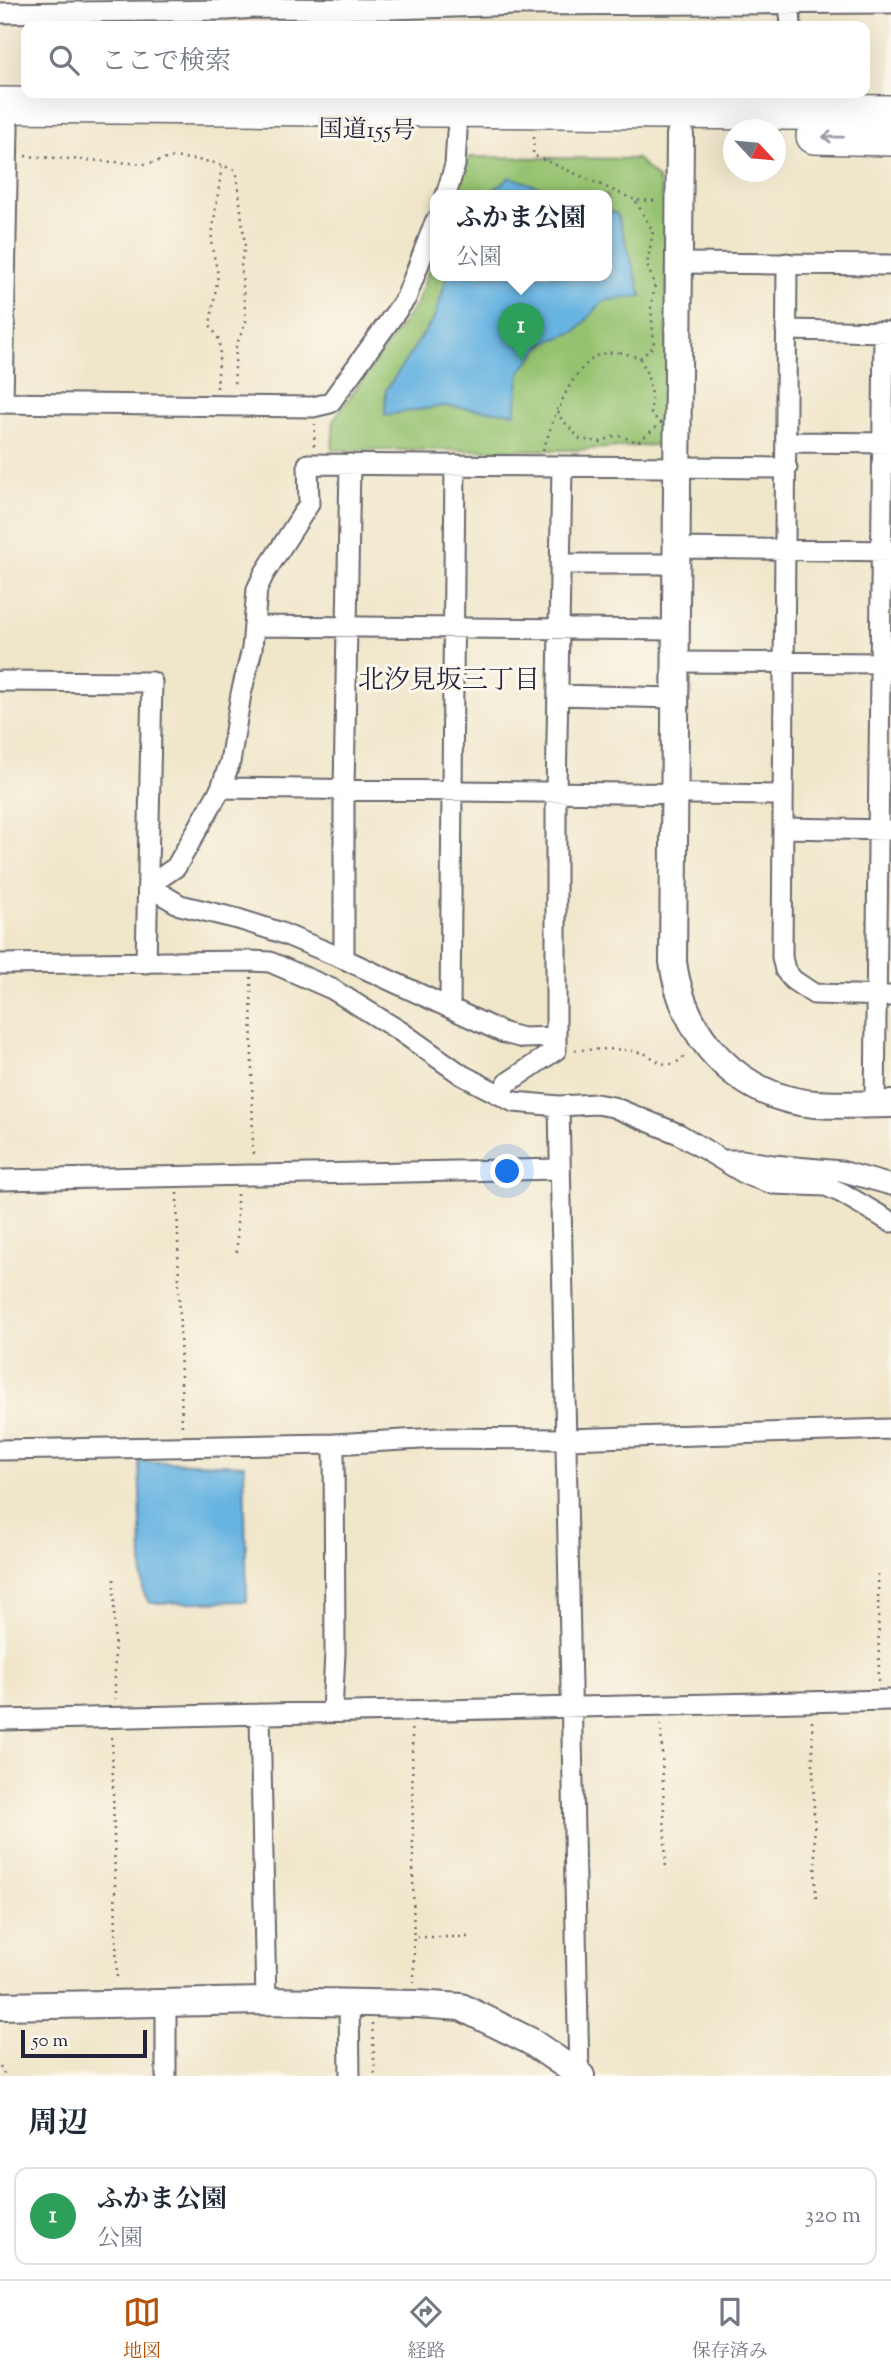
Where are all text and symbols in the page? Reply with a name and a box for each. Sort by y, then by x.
search box [21,21,870,98]
icon: search [45,41,83,79]
text: ここで検索 [101,44,231,81]
street label: 国道155号 [318,113,416,149]
north arrow [723,119,786,182]
one-way arrow [822,130,845,144]
popup [430,190,612,281]
text: ふかま公園 [456,201,586,238]
text: 公園 [456,242,502,275]
pin: 1 [498,303,544,361]
district label: 北汐見坂三丁目 [358,663,540,700]
your location [490,1154,524,1188]
scale bar [21,2027,147,2059]
text: 50 m [32,2028,68,2055]
text: 周辺 [28,2103,88,2146]
text: ふかま公園 [97,2182,227,2219]
text: 1 [49,2200,57,2233]
text: 320 m [805,2200,861,2233]
text: 公園 [97,2223,143,2256]
tab: 地図 [123,2293,161,2366]
tab: 経路 [407,2293,446,2366]
tab: 保存済み [692,2293,768,2366]

